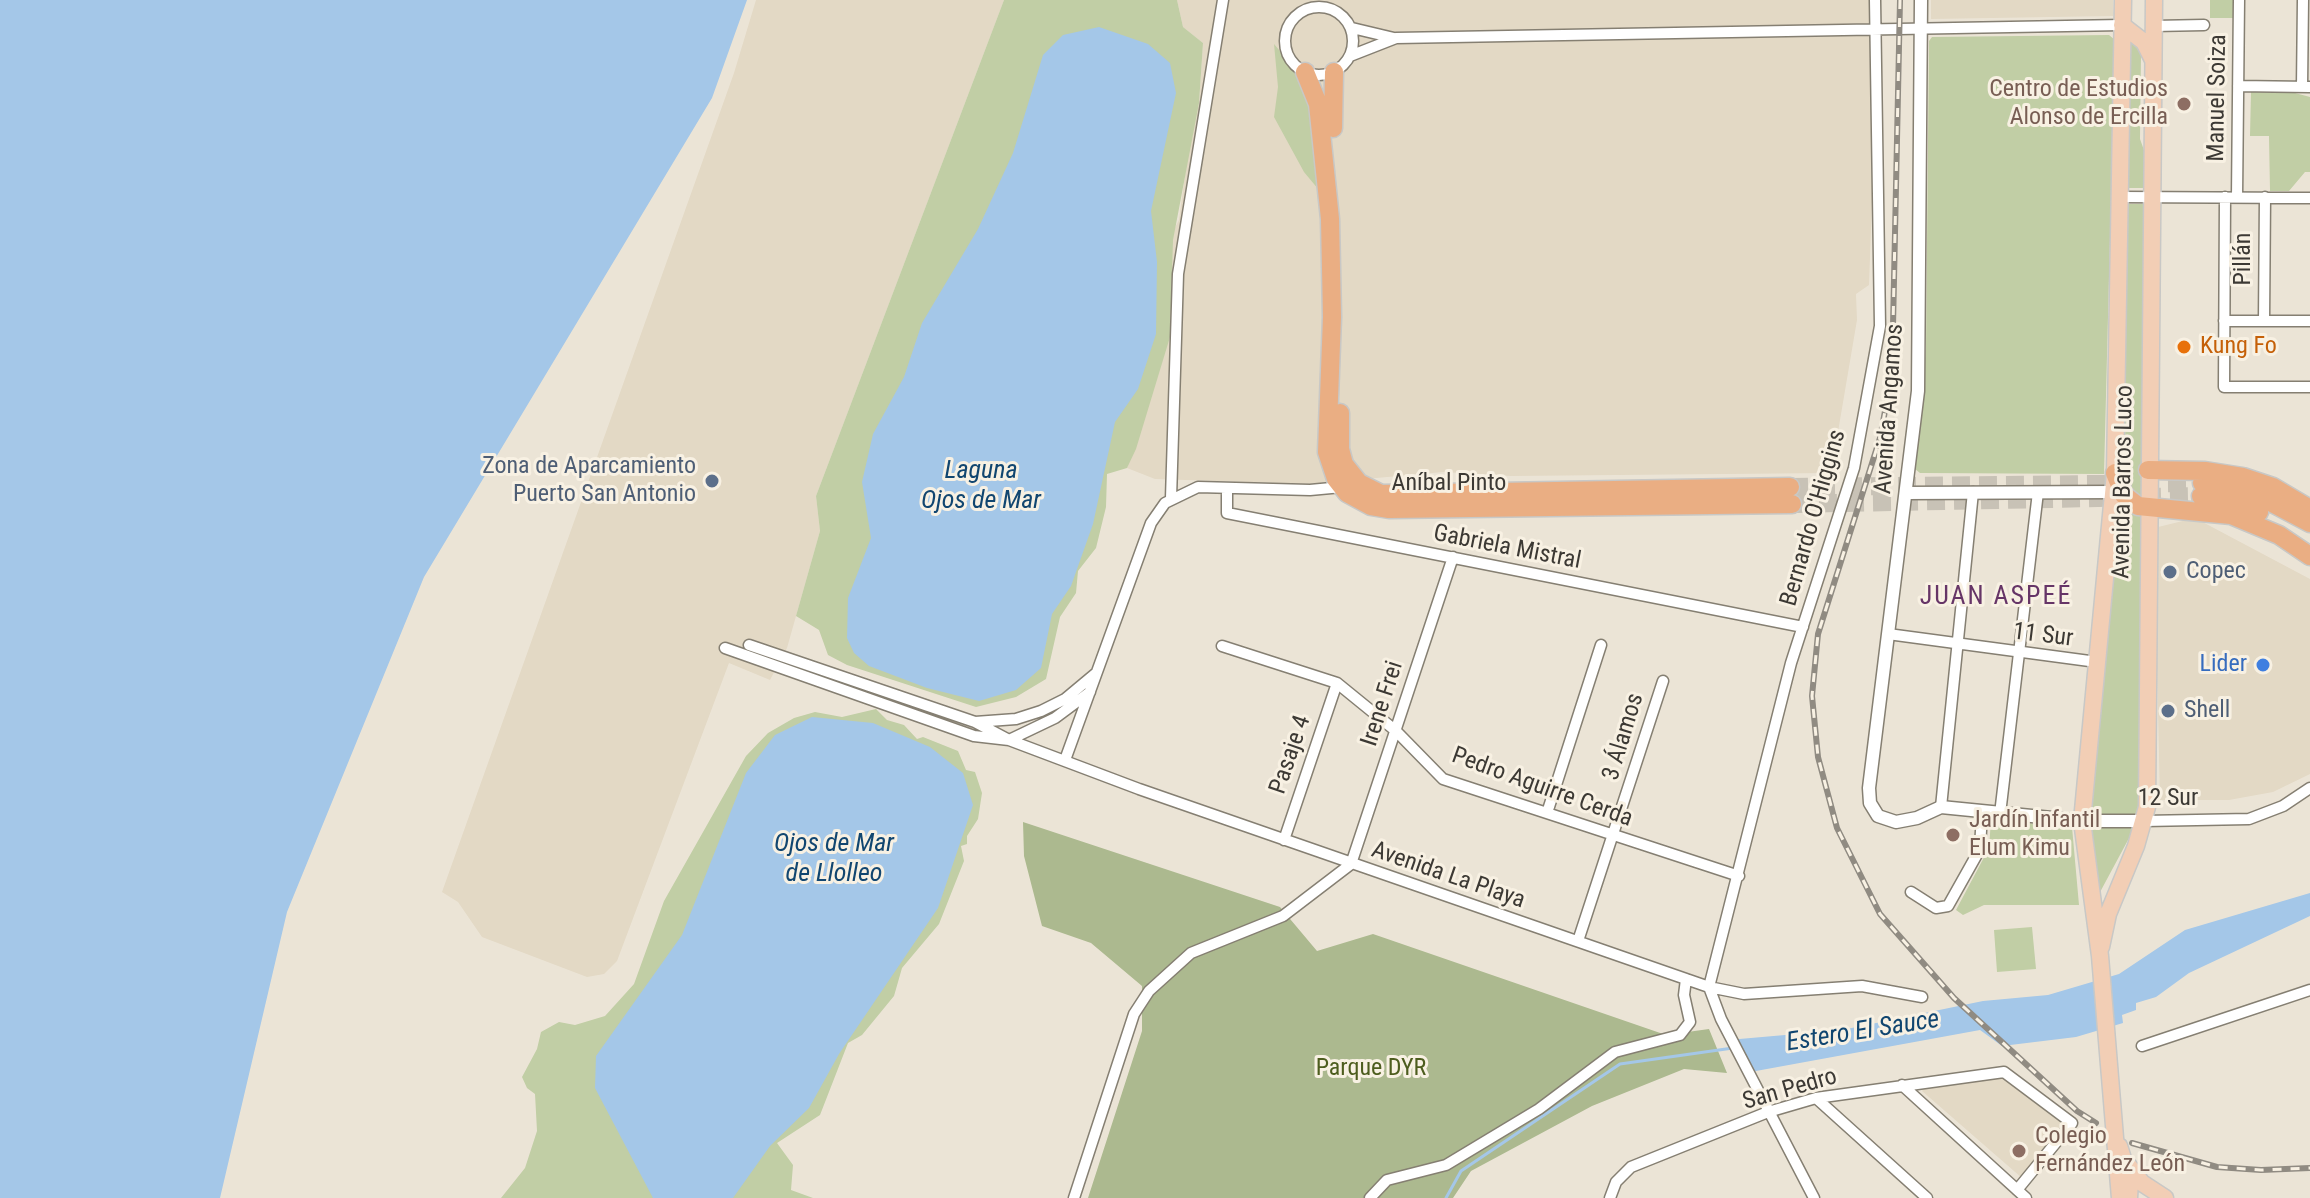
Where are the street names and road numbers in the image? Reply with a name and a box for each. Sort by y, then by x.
street label: Manuel Soiza [2202,34,2234,162]
street label: Pillán [2230,233,2258,285]
street label: Avenida Angamos [1870,323,1910,495]
street label: Avenida Barros Luco [2108,385,2140,579]
street label: Bernardo O'Higgins [1775,427,1853,609]
street label: Aníbal Pinto [1392,470,1506,498]
street label: Gabriela Mistral [1431,520,1583,576]
street label: 11 Sur [2011,618,2075,654]
street label: Irene Frei [1356,658,1410,750]
street label: 3 Álamos [1597,690,1651,784]
street label: Pasaje 4 [1264,712,1318,798]
street label: Pedro Aguirre Cerda [1448,742,1636,834]
street label: 12 Sur [2138,785,2198,813]
street label: Avenida La Playa [1367,836,1529,916]
street label: San Pedro [1740,1063,1840,1117]

